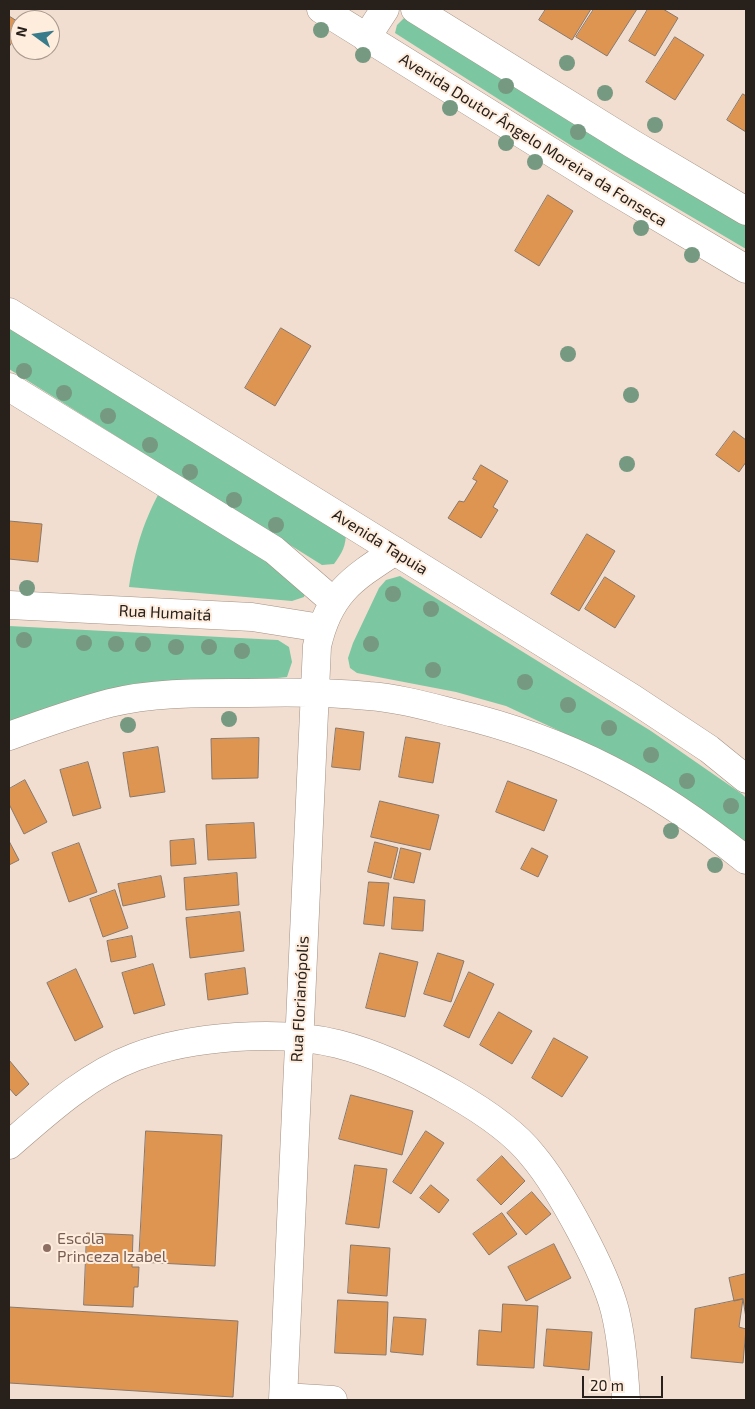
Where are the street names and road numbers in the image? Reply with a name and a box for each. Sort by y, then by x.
street label: Avenida Doutor Ângelo Moreira da Fonseca [396,49,670,231]
street label: Avenida Tapuia [329,505,431,579]
street label: Rua Humaitá [118,601,212,625]
street label: Rua Florianópolis [287,935,313,1063]

